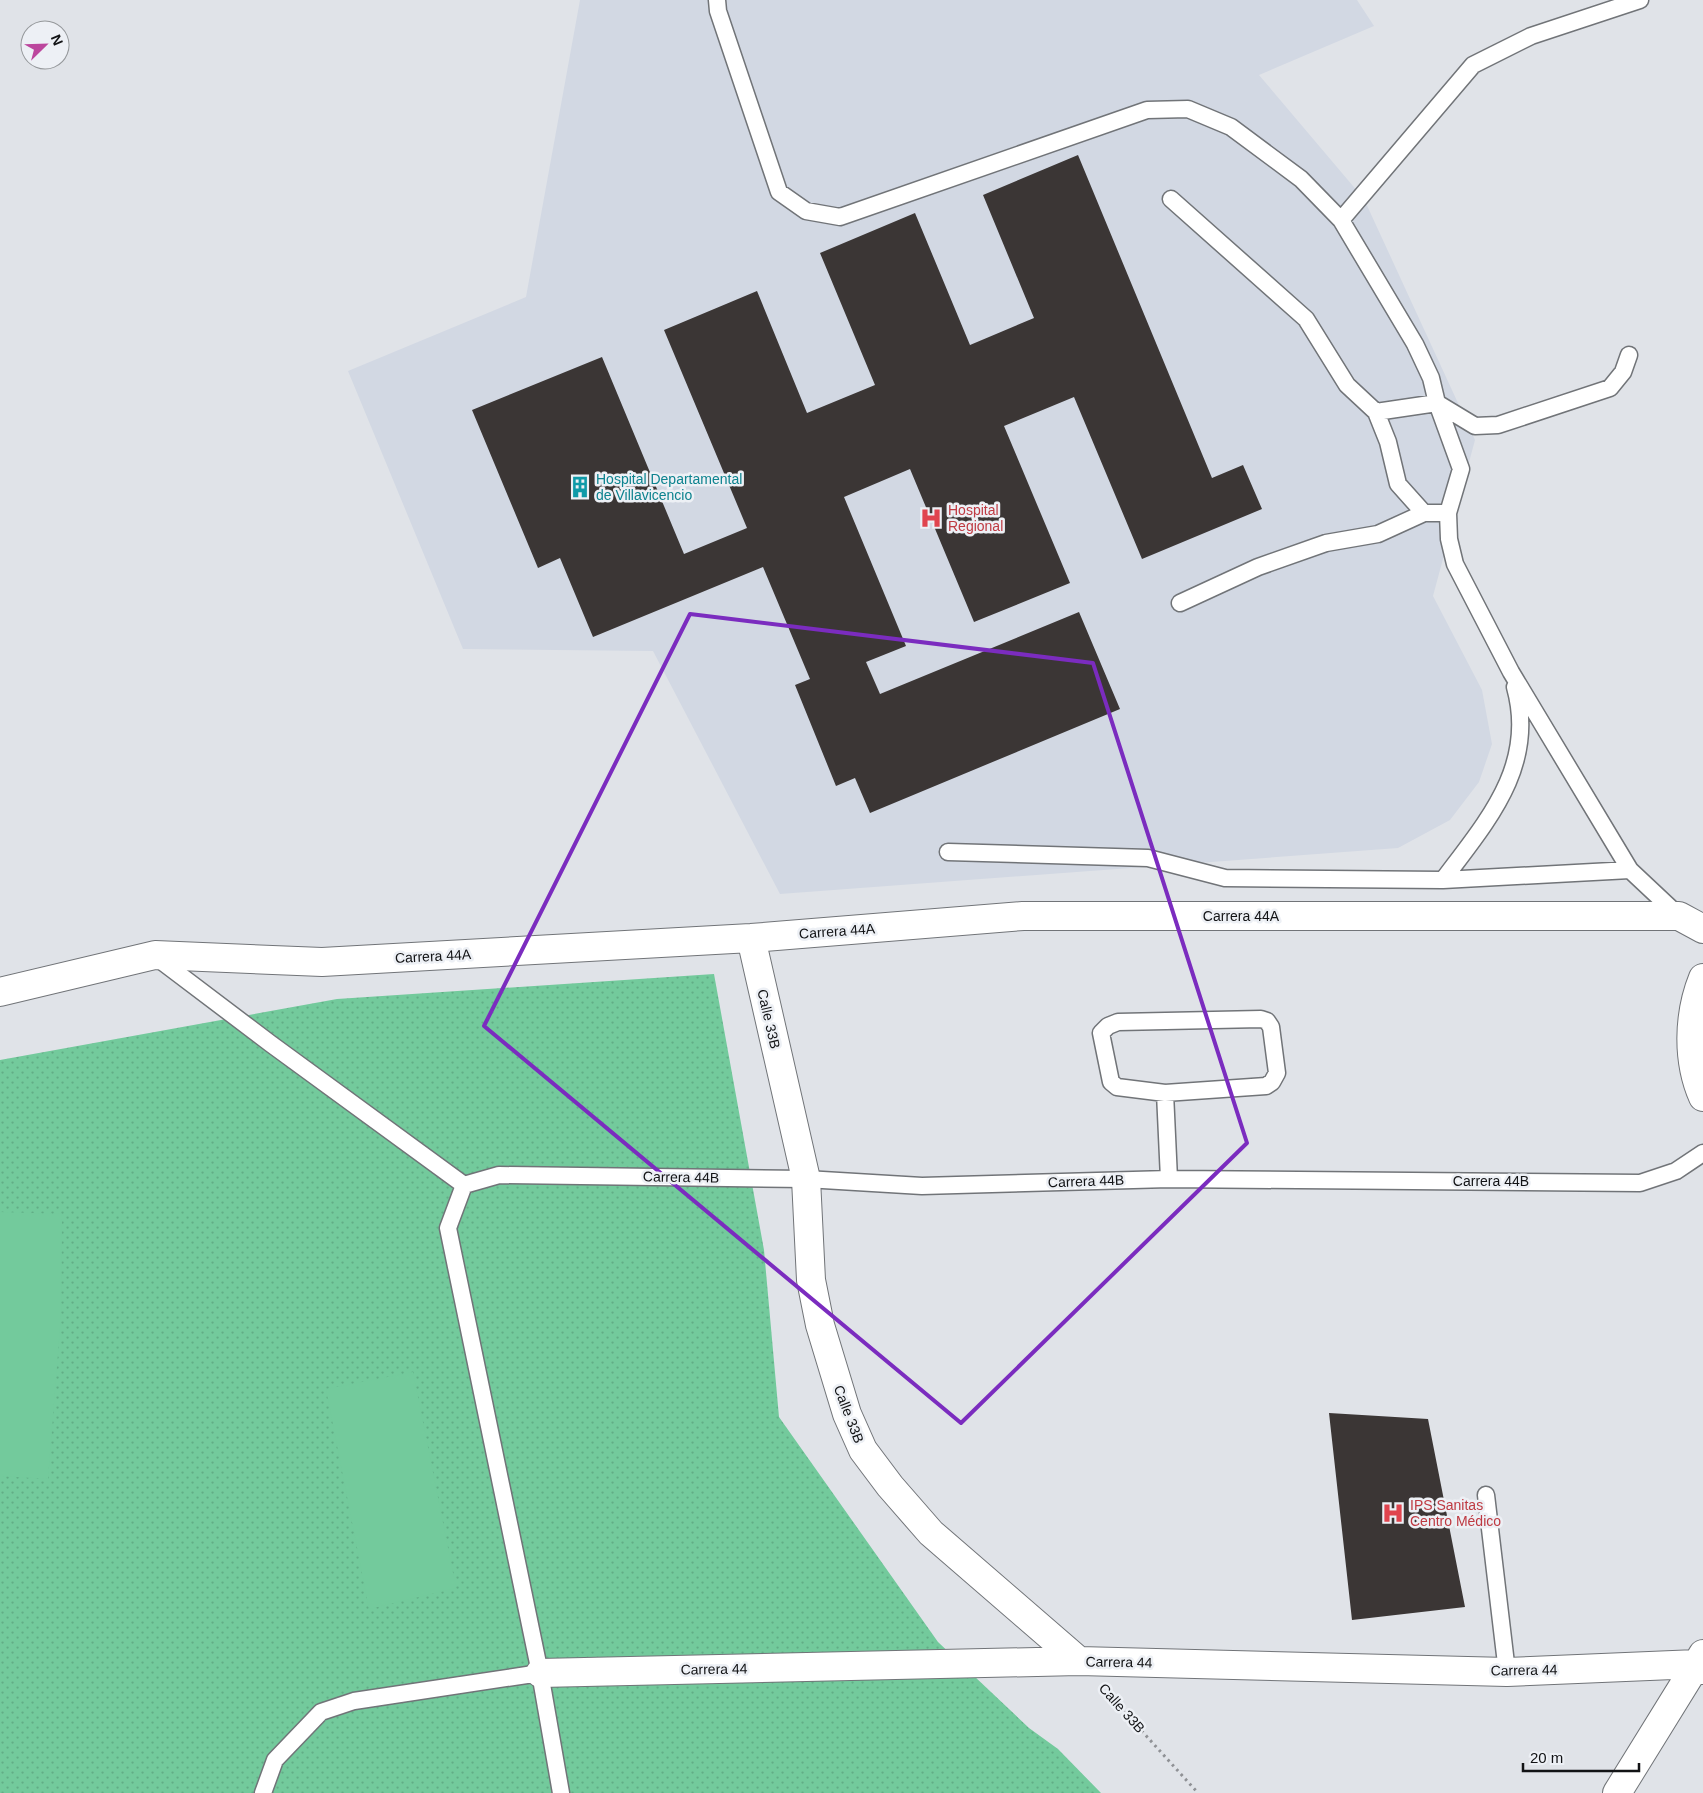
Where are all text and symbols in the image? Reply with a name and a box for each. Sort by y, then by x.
north arrow [20,20,70,70]
text: N [48,32,66,48]
place label: Hospital Departamental de Villavicencio [596,471,742,503]
building icon: Hospital Departamental de Villavicencio [567,474,593,500]
place label: Hospital Regional [948,502,1003,534]
hospital icon: Hospital Regional [918,505,944,531]
street label: Carrera 44A [1203,908,1280,924]
street label: Carrera 44A [798,920,876,942]
street label: Carrera 44A [395,946,472,966]
street label: Calle 33B [754,988,784,1050]
street label: Carrera 44B [643,1168,719,1186]
street label: Carrera 44B [1048,1172,1124,1190]
street label: Carrera 44B [1453,1173,1529,1189]
street label: Calle 33B [831,1383,867,1445]
place label: IPS Sanitas Centro Médico [1410,1497,1501,1529]
hospital icon: IPS Sanitas Centro Médico [1380,1500,1406,1526]
street label: Carrera 44 [1085,1653,1153,1671]
street label: Carrera 44 [680,1660,748,1678]
street label: Carrera 44 [1490,1661,1558,1679]
street label: Calle 33B [1096,1680,1148,1736]
scale bar [1523,1740,1639,1772]
text: 20 m [1530,1749,1563,1766]

